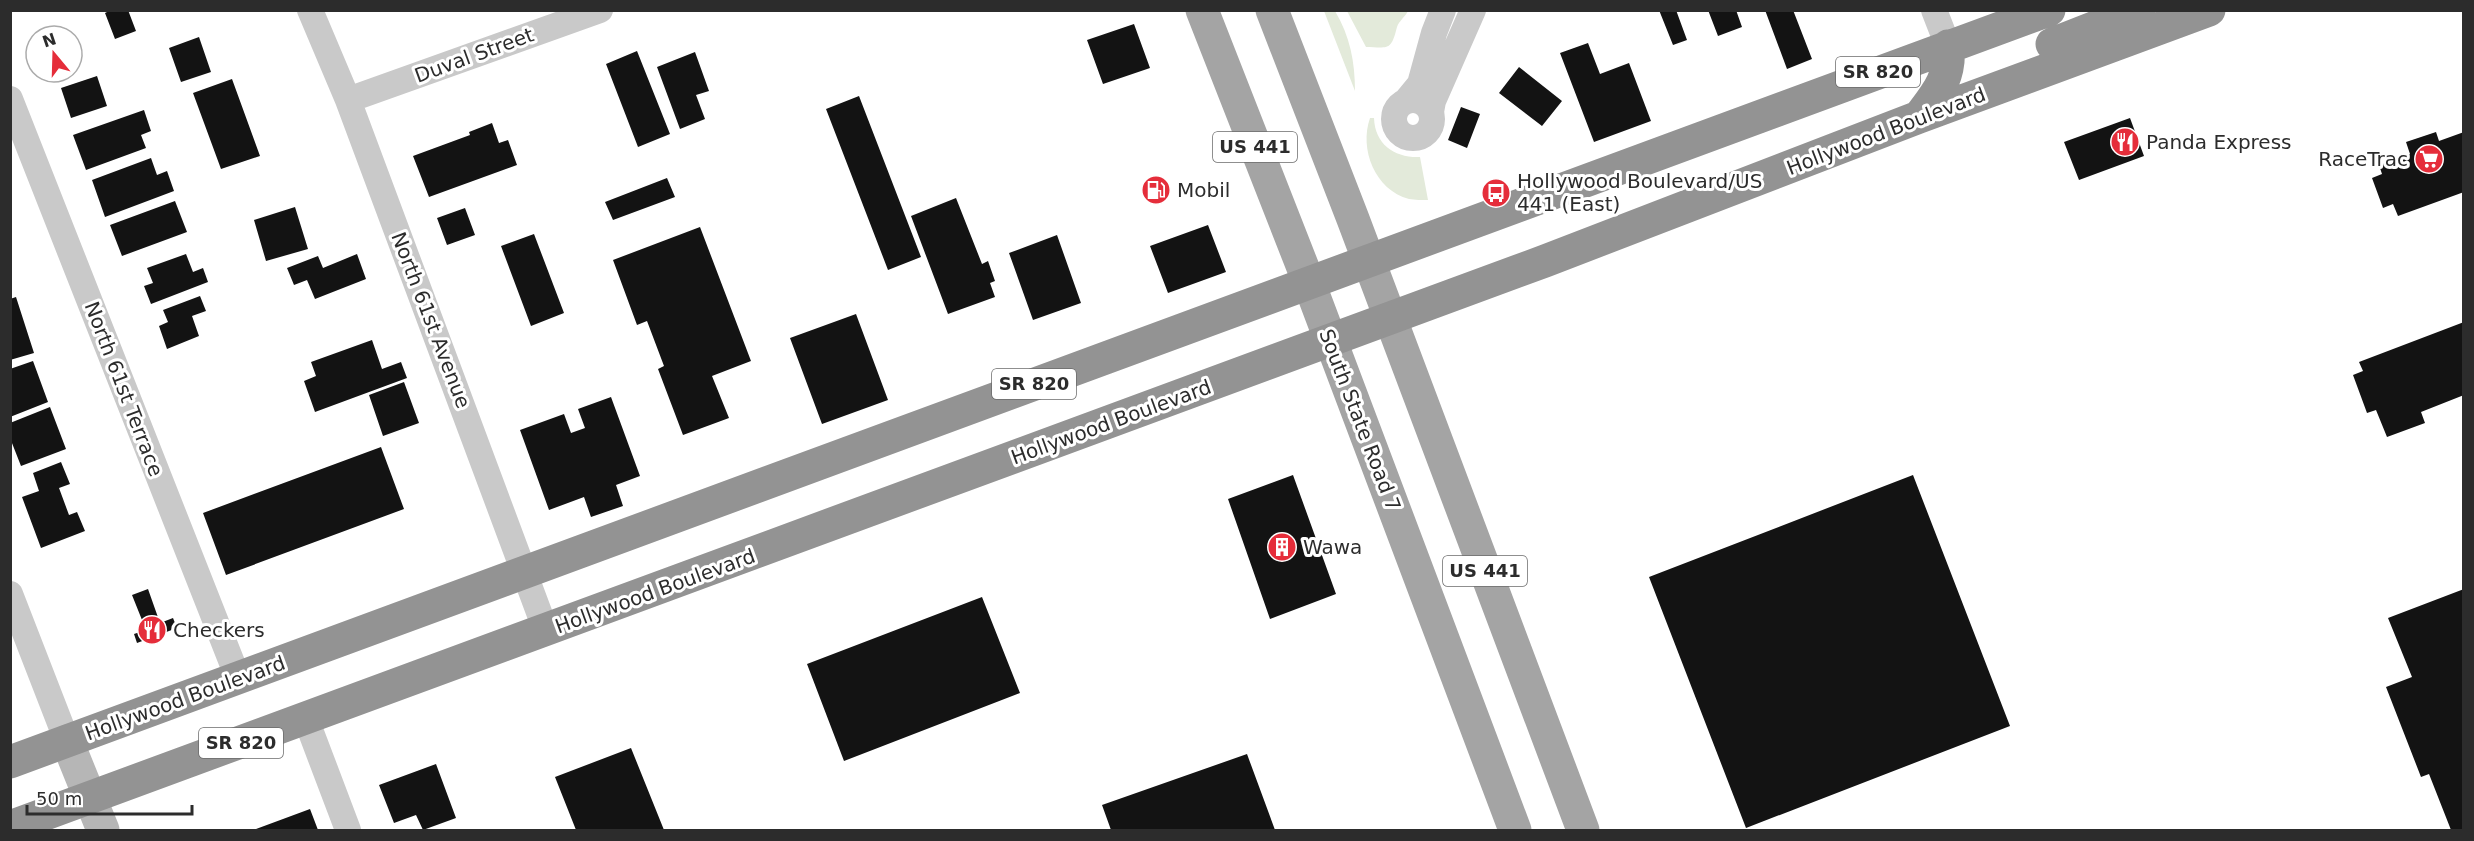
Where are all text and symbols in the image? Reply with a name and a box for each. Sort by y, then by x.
street label: Duval Street [411,22,537,88]
north arrow [24,24,84,84]
text: N [40,29,59,51]
road number: SR 820 [1836,57,1920,87]
street label: Hollywood Boulevard [1783,82,1989,180]
restaurant icon: Panda Express [2109,126,2141,158]
place label: Panda Express [2146,130,2292,154]
road number: US 441 [1213,132,1297,162]
supermarket icon: RaceTrac [2413,143,2445,175]
place label: RaceTrac [2318,147,2408,171]
place label: Hollywood Boulevard/US 441 (East) [1517,169,1762,216]
fuel station icon: Mobil [1140,174,1172,206]
bus stop icon: Hollywood Boulevard/US 441 (East) [1480,177,1512,209]
place label: Mobil [1177,178,1230,202]
street label: North 61st Avenue [386,229,476,411]
street label: North 61st Terrace [80,298,168,480]
street label: South State Road 7 [1314,326,1406,514]
road number: SR 820 [992,369,1076,399]
street label: Hollywood Boulevard [1008,375,1214,469]
building icon: Wawa [1266,531,1298,563]
place label: Wawa [1303,535,1362,559]
street label: Hollywood Boulevard [552,544,758,638]
road number: US 441 [1443,556,1527,586]
restaurant icon: Checkers [136,614,168,646]
place label: Checkers [173,618,265,642]
street label: Hollywood Boulevard [82,651,288,745]
road number: SR 820 [199,728,283,758]
scale bar [27,778,192,816]
text: 50 m [36,788,82,809]

